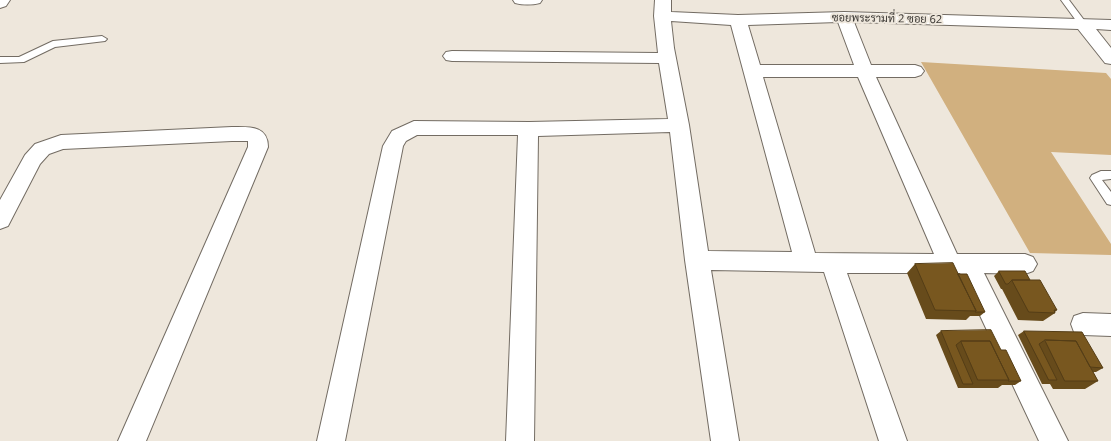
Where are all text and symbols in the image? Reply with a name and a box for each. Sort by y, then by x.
street label: ซอยพระรามที่ 2 ซอย 62 [832,11,942,27]

